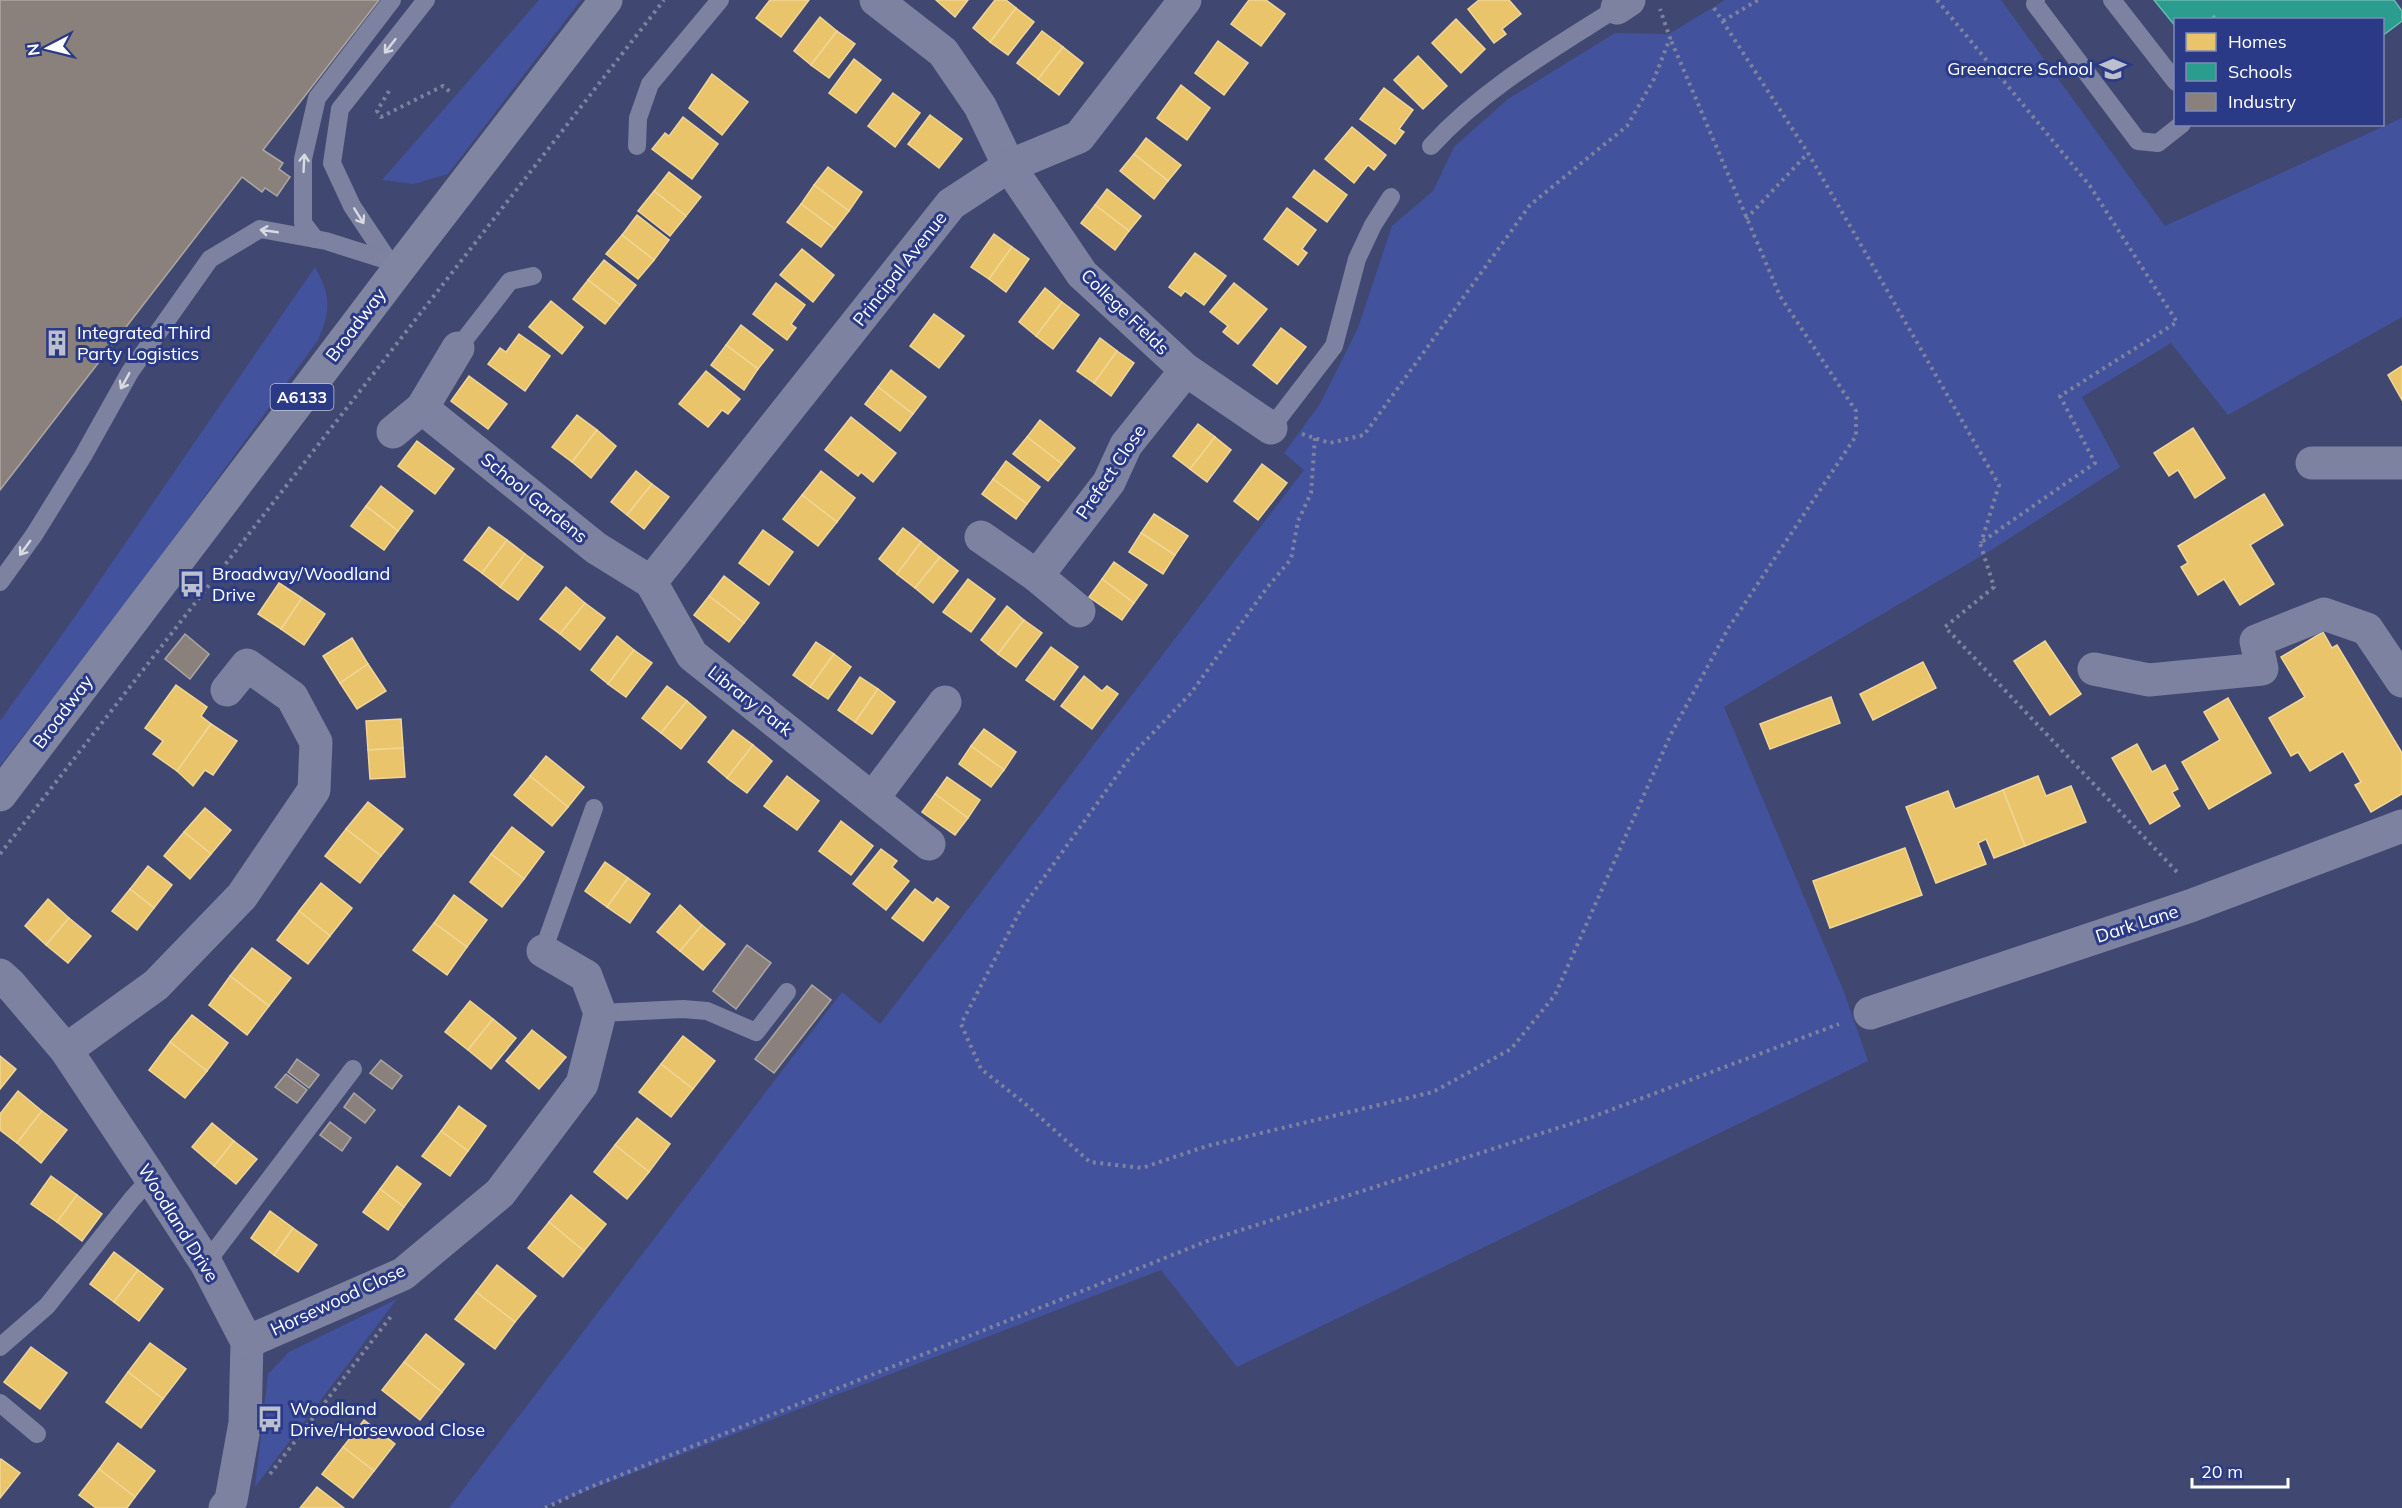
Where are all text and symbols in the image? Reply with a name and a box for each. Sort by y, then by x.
north arrow [18,18,78,78]
legend [2174,18,2384,126]
text: Homes [2228,30,2287,53]
one-way arrow [383,38,396,54]
text: N [22,43,44,57]
school or university icon: Greenacre School [2098,54,2128,84]
place label: Greenacre School [1947,57,2093,80]
text: Schools [2228,60,2293,83]
text: Industry [2228,90,2297,113]
one-way arrow [298,154,309,174]
street label: Principal Avenue [848,207,952,331]
one-way arrow [352,208,365,225]
one-way arrow [260,225,279,236]
street label: College Fields [1076,264,1174,360]
street label: Broadway [320,283,391,366]
place label: Integrated Third Party Logistics [77,321,211,365]
building icon: Integrated Third Party Logistics [42,328,72,358]
one-way arrow [119,371,130,389]
road number: A6133 [270,384,334,410]
street label: Prefect Close [1071,420,1151,523]
street label: School Gardens [476,448,592,548]
one-way arrow [19,539,31,555]
place label: Broadway/Woodland Drive [212,562,390,606]
bus stop icon: Broadway/Woodland Drive [177,569,207,599]
street label: Library Park [703,660,798,741]
street label: Broadway [27,670,98,753]
street label: Dark Lane [2093,899,2181,948]
street label: Woodland Drive [133,1159,224,1286]
street label: Horsewood Close [267,1258,409,1341]
place label: Woodland Drive/Horsewood Close [290,1397,485,1441]
bus stop icon: Woodland Drive/Horsewood Close [255,1404,285,1434]
scale bar [2192,1451,2288,1489]
text: 20 m [2201,1460,2243,1483]

